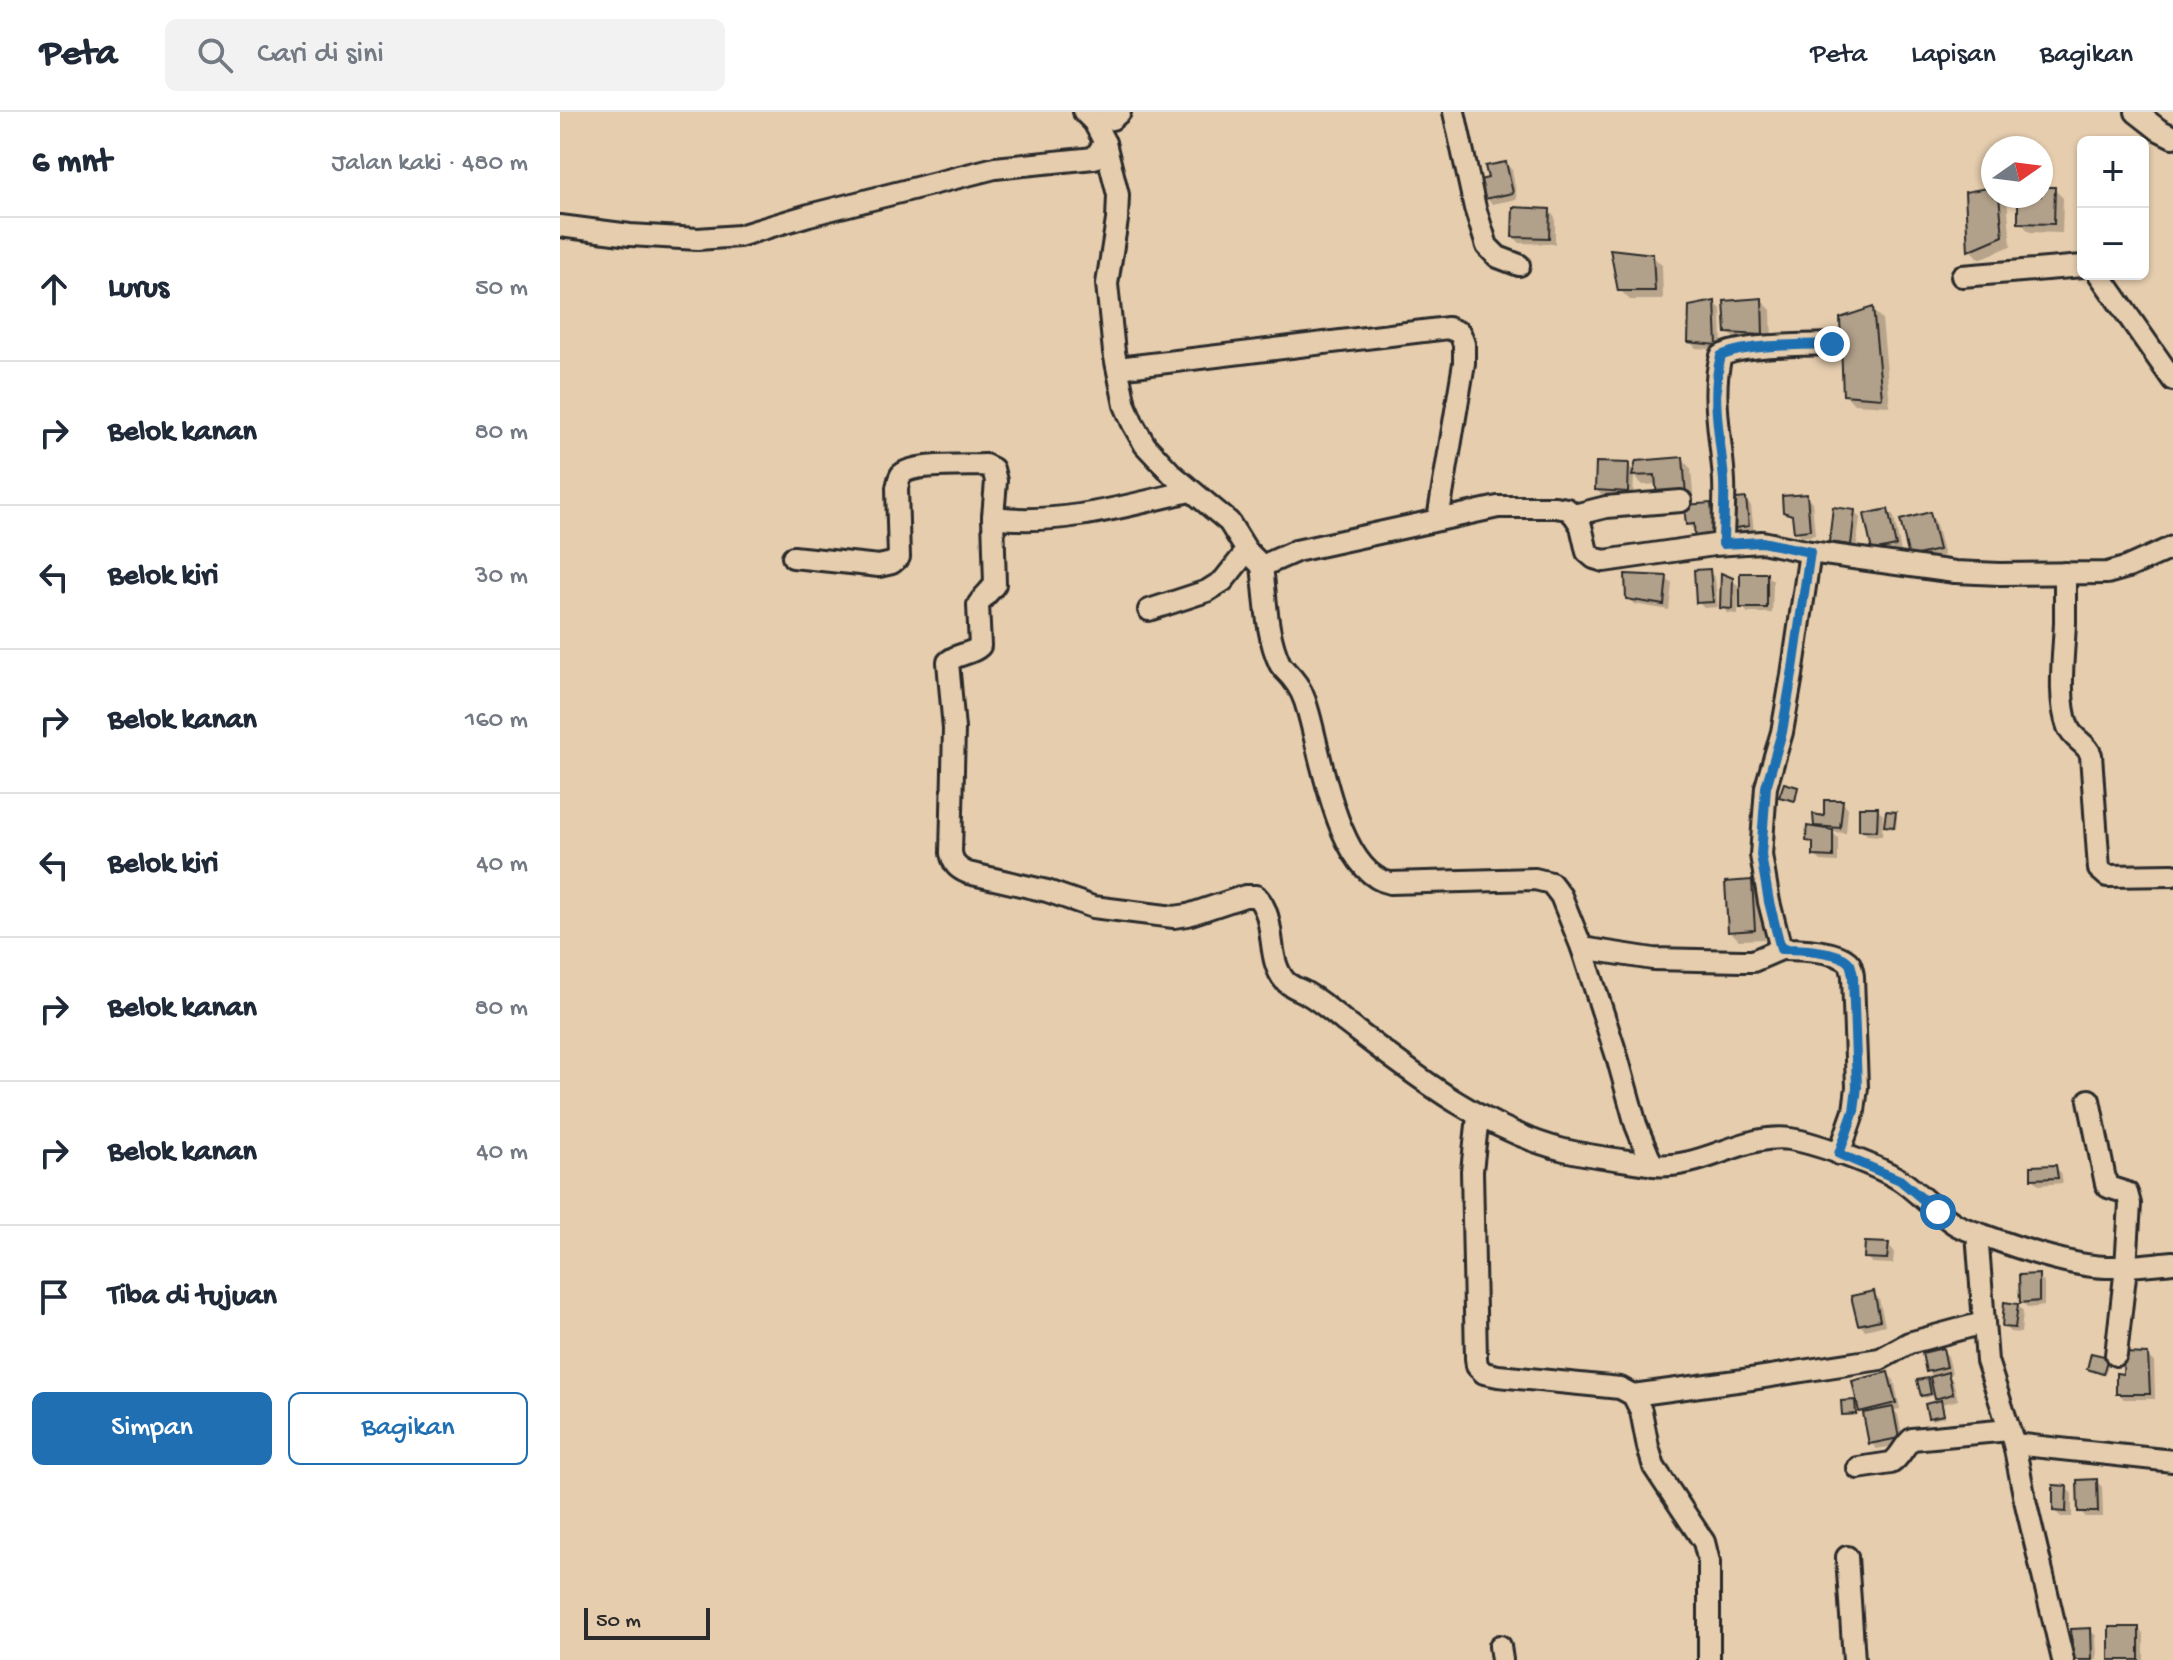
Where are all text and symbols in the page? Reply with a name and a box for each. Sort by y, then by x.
search box [165,19,725,91]
text: Peta [40,33,117,77]
icon: search [193,33,237,77]
text: Cari di sini [257,38,384,73]
text: Peta [1810,39,1867,72]
text: Lapisan [1911,39,1996,72]
text: Bagikan [2040,39,2133,72]
north arrow [1981,136,2053,208]
map controls [2077,136,2149,280]
button: + [2077,136,2149,208]
text: 6 mnt [32,144,111,184]
text: Jalan kaki · 480 m [331,149,528,180]
button: − [2077,208,2149,280]
icon: ahead [32,267,76,311]
text: Lurus [108,272,169,307]
text: 50 m [475,274,528,305]
route end [1814,326,1850,362]
icon: right [32,411,76,455]
text: Belok kanan [108,416,257,451]
text: 80 m [474,418,528,449]
icon: left [32,555,76,599]
text: Belok kiri [108,560,218,595]
text: 30 m [475,562,528,593]
icon: right [32,699,76,743]
text: Belok kanan [108,704,257,739]
text: 160 m [465,706,528,737]
icon: left [32,843,76,887]
text: Belok kiri [108,848,218,883]
text: 40 m [476,850,528,881]
icon: right [32,987,76,1031]
text: Belok kanan [108,992,257,1027]
text: 80 m [474,994,528,1025]
icon: right [32,1131,76,1175]
text: Belok kanan [108,1136,257,1171]
text: 40 m [476,1138,528,1169]
route start [1920,1194,1956,1230]
icon: arrive [32,1275,76,1319]
text: Tiba di tujuan [108,1280,277,1315]
button: Simpan [32,1392,272,1465]
button: Bagikan [288,1392,528,1465]
scale bar [584,1604,710,1640]
text: 50 m [596,1609,641,1635]

